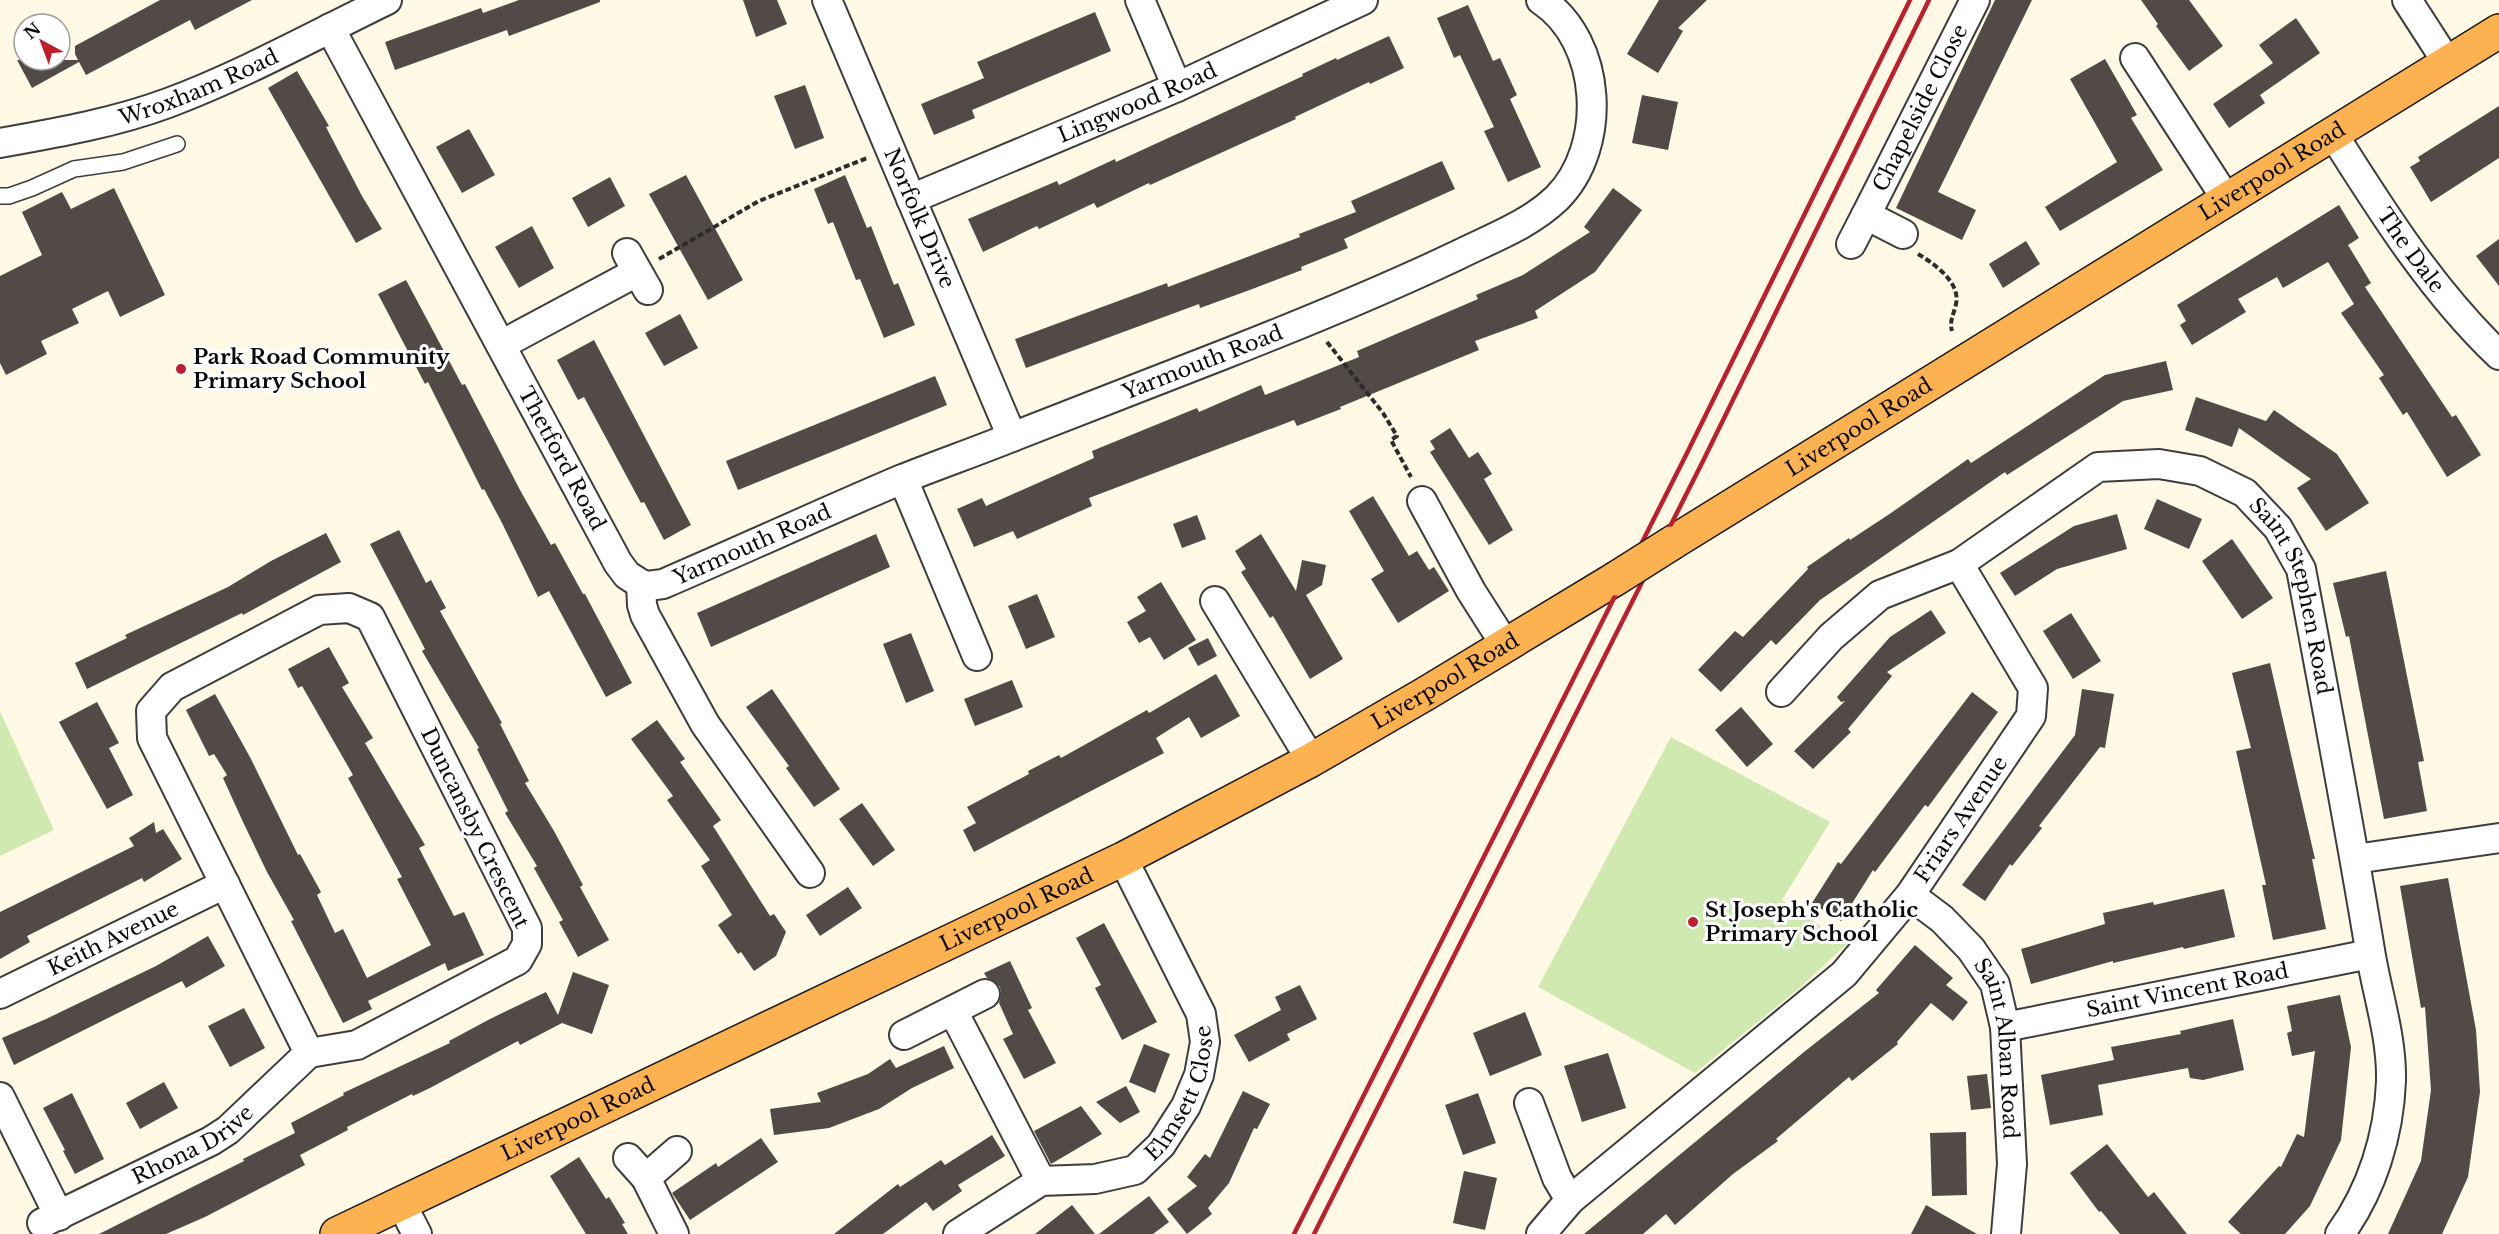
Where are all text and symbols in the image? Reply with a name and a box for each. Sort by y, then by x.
north arrow [12,12,72,72]
text: N [20,18,44,43]
street label: Chapelside Close [1867,20,1973,196]
street label: Wroxham Road [115,43,283,131]
street label: Lingwood Road [1054,57,1221,149]
street label: Liverpool Road [2194,116,2350,226]
street label: Norfolk Drive [878,144,961,292]
street label: The Dale [2371,203,2450,298]
street label: Yarmouth Road [1118,319,1287,406]
place label: Park Road Community Primary School [193,344,450,394]
marker: Park Road Community Primary School [174,362,188,376]
street label: Liverpool Road [1781,372,1937,482]
street label: Thetford Road [513,382,611,535]
street label: Saint Stephen Road [2243,492,2337,697]
street label: Yarmouth Road [669,499,835,591]
street label: Liverpool Road [1367,627,1524,735]
street label: Duncansby Crescent [415,723,535,933]
street label: Friars Avenue [1909,751,2013,888]
street label: Liverpool Road [936,862,1098,958]
street label: Keith Avenue [43,896,183,982]
place label: St Joseph's Catholic Primary School [1705,897,1918,947]
marker: St Joseph's Catholic Primary School [1686,915,1700,929]
street label: Saint Alban Road [1968,953,2024,1140]
street label: Saint Vincent Road [2084,958,2291,1023]
street label: Elmsett Close [1140,1024,1219,1166]
street label: Liverpool Road [497,1071,659,1167]
street label: Rhona Drive [128,1100,259,1190]

